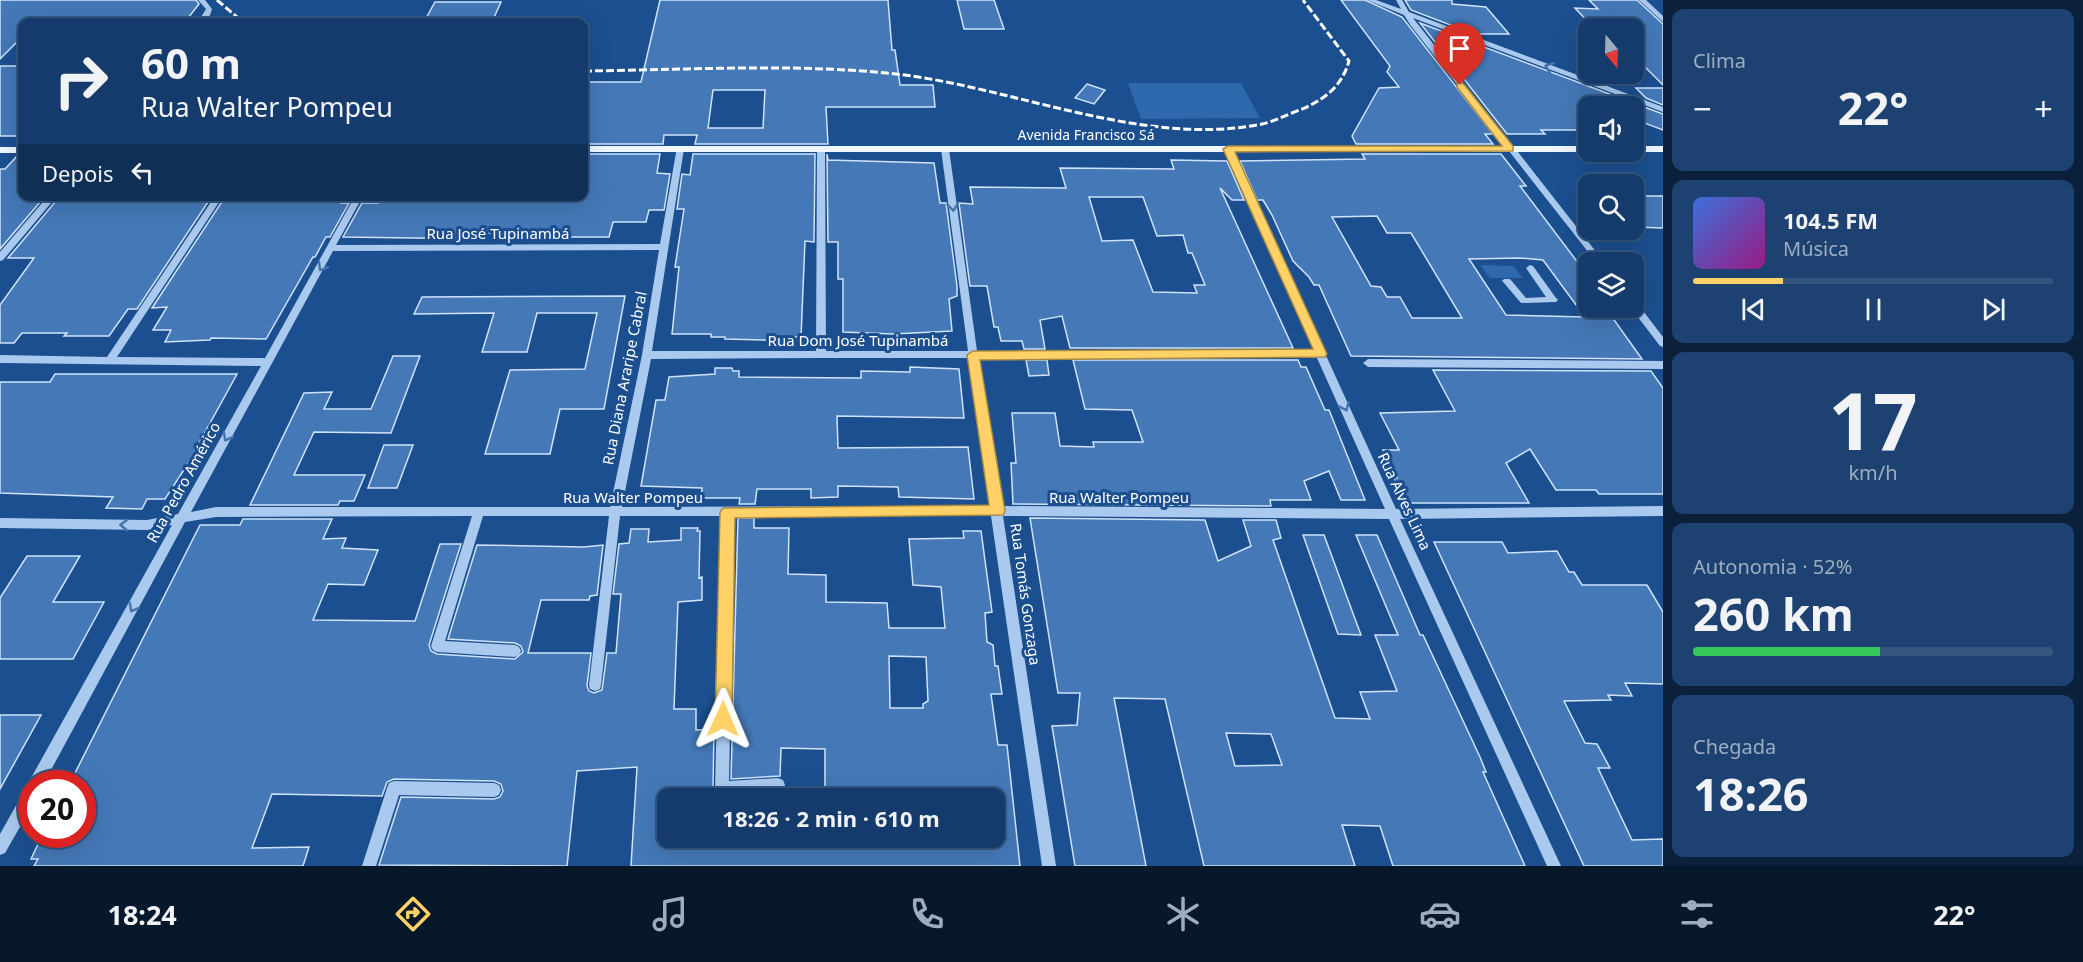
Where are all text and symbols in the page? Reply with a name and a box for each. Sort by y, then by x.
north arrow [1578,18,1644,84]
map controls [1578,18,1644,318]
pin [1434,23,1485,85]
icon: arrive [1443,32,1476,65]
text: 60 m [141,34,241,91]
icon: right [42,42,120,120]
text: Clima [1693,47,1746,74]
one-way arrow [1545,62,1555,75]
text: 22° [1838,77,1908,138]
text: − [1693,86,1712,131]
text: + [2034,86,2053,131]
text: Rua Walter Pompeu [141,88,393,125]
button: sound [1578,96,1644,162]
street label: Avenida Francisco Sá [1017,125,1155,144]
icon: left [126,156,159,189]
text: Depois [42,158,114,188]
button: search [1578,174,1644,240]
one-way arrow [947,202,959,211]
text: 104.5 FM [1783,205,1878,235]
street label: Rua José Tupinambá [427,223,569,243]
text: Música [1783,235,1849,262]
button: layers [1578,252,1644,318]
one-way arrow [318,261,329,271]
street label: Rua Diana Araripe Cabral [597,289,651,467]
icon: previous [1737,293,1770,326]
icon: pause [1857,293,1890,326]
icon: next [1977,293,2010,326]
street label: Rua Dom José Tupinambá [768,330,948,350]
text: 17 [1828,367,1918,473]
one-way arrow [1337,401,1349,412]
street label: Rua Pedro Américo [142,418,224,546]
one-way arrow [222,430,234,441]
street label: Rua Alves Lima [1374,449,1436,553]
text: km/h [1848,459,1898,486]
street label: Rua Walter Pompeu [563,487,703,507]
street label: Rua Walter Pompeu [1049,487,1189,507]
one-way arrow [120,519,129,531]
street label: Rua Tomás Gonzaga [1006,522,1046,666]
text: Autonomia · 52% [1693,553,1852,580]
text: 260 km [1693,583,1854,644]
one-way arrow [129,601,140,612]
position arrow [691,687,755,751]
text: Chegada [1693,733,1776,760]
text: 18:26 [1693,763,1809,824]
speed limit sign: 20 [18,770,96,848]
text: 18:26 · 2 min · 610 m [722,803,940,833]
icon: directions [392,893,434,935]
icon: music [649,893,691,935]
icon: phone [906,893,948,935]
icon: climate [1162,893,1204,935]
icon: car [1419,893,1461,935]
icon: filters [1676,893,1718,935]
text: 18:24 [107,896,177,933]
text: 22° [1933,896,1976,933]

